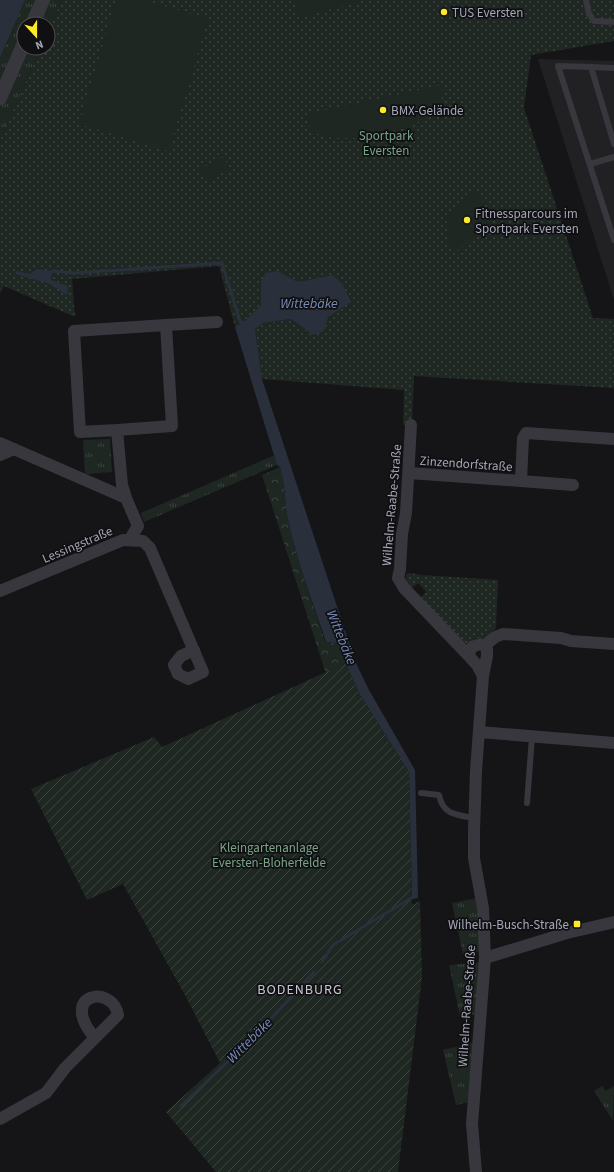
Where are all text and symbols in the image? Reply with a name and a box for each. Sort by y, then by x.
place label: TUS Eversten [452,4,523,22]
marker: TUS Eversten [439,7,449,17]
north arrow [16,16,56,56]
text: N [33,37,46,53]
place label: BMX-Gelände [391,102,464,120]
marker: BMX-Gelände [378,105,388,115]
park label: Sportpark Eversten [359,127,414,160]
place label: Fitnessparcours im Sportpark Eversten [475,205,579,238]
marker: Fitnessparcours im Sportpark Eversten [462,215,472,225]
water label: Wittebäke [280,294,338,314]
street label: Wilhelm-Raabe-Straße [378,443,406,567]
street label: Zinzendorfstraße [419,452,513,476]
street label: Lessingstraße [40,522,115,568]
water label: Wittebäke [321,607,361,668]
park label: Kleingartenanlage Eversten-Bloherfelde [212,839,326,872]
place label: Wilhelm-Busch-Straße [448,916,569,934]
marker: Wilhelm-Busch-Straße [572,919,582,929]
street label: Wilhelm-Raabe-Straße [454,945,480,1068]
district label: BODENBURG [257,980,343,1000]
water label: Wittebäke [222,1013,277,1068]

